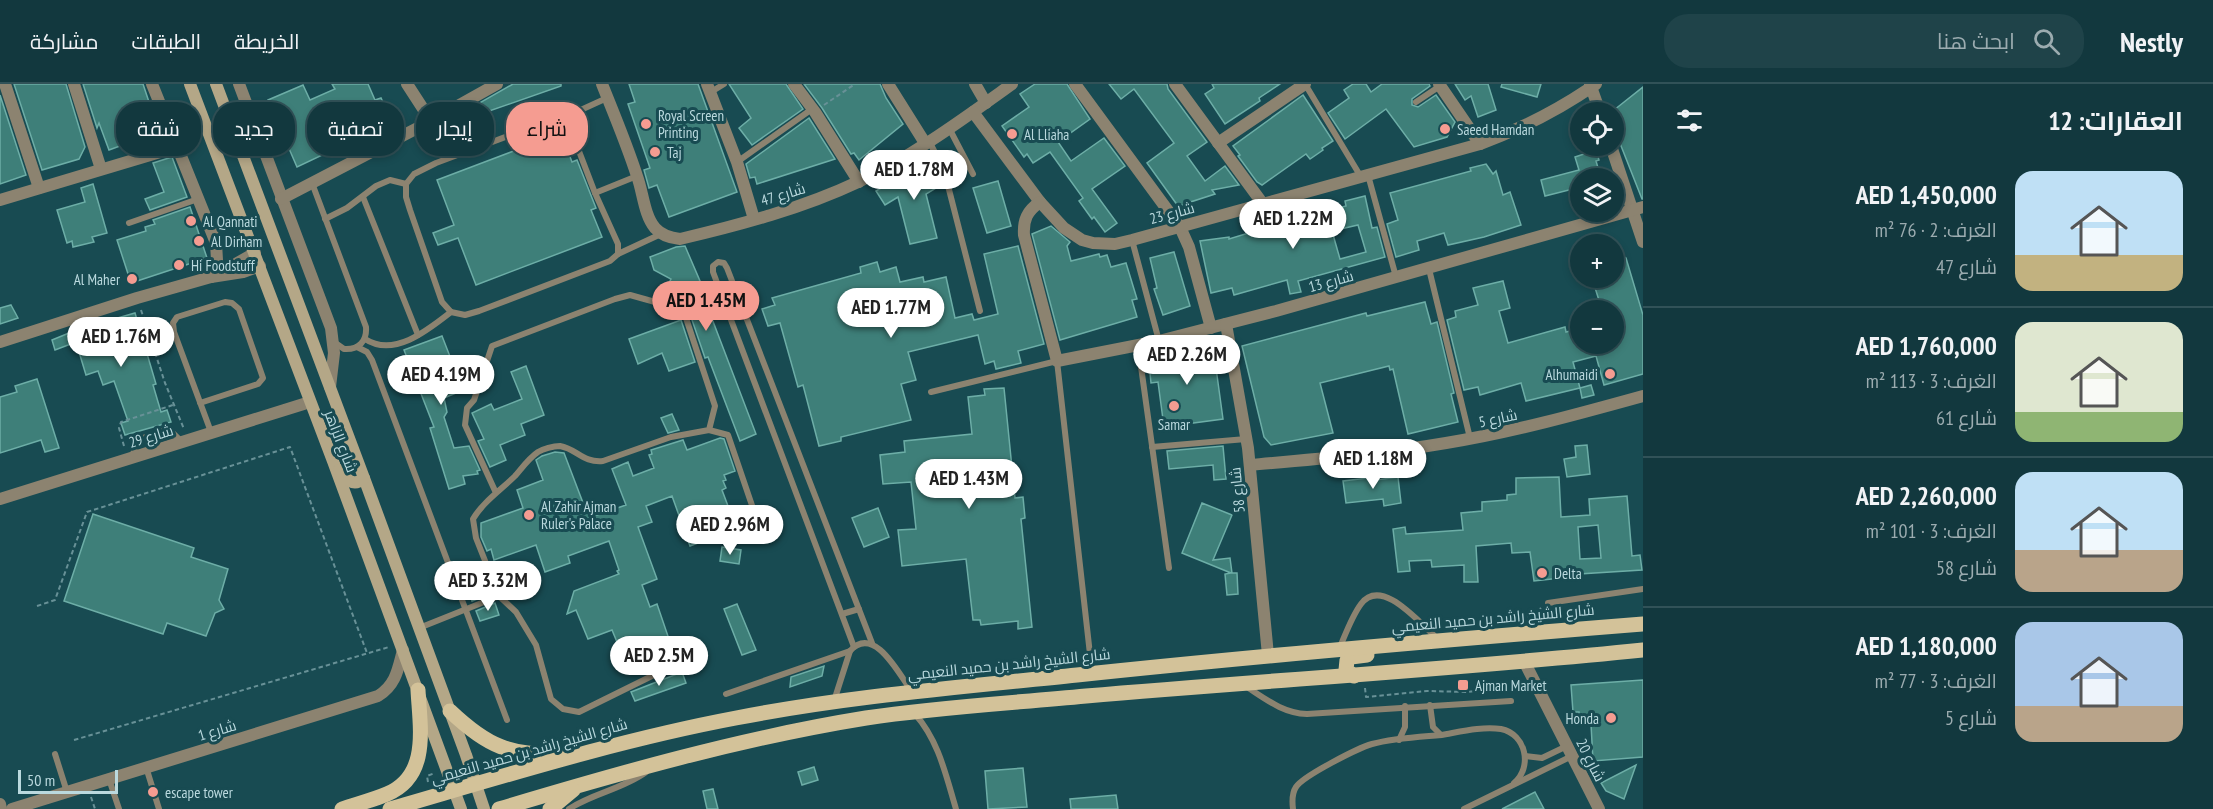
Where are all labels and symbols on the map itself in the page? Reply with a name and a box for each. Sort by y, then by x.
place label: Royal Screen Printing [658,106,724,142]
marker: Royal Screen Printing [639,117,653,131]
place label: Saeed Hamdan [1457,120,1534,139]
marker: Saeed Hamdan [1438,122,1452,136]
place label: Al Lliaha [1024,125,1069,144]
marker: Al Lliaha [1005,127,1019,141]
place label: Taj [667,143,682,162]
marker: Taj [648,145,662,159]
pin: AED 1.78M [845,150,983,201]
street label: شارع 47 [758,178,808,212]
street label: شارع 23 [1147,198,1197,230]
pin: AED 1.22M [1224,199,1362,250]
place label: Al Qannati [203,212,258,231]
marker: Al Qannati [184,214,198,228]
place label: Al Dirham [211,232,262,251]
marker: Al Dirham [192,234,206,248]
place label: Hi Foodstuff [191,256,256,275]
marker: Hi Foodstuff [172,258,186,272]
street label: شارع 13 [1306,266,1356,298]
place label: Al Maher [74,270,121,289]
marker: Al Maher [125,272,139,286]
pin: AED 1.45M [637,281,775,332]
pin: AED 1.77M [822,288,960,339]
pin: AED 1.76M [52,317,190,368]
pin: AED 2.26M [1118,335,1256,386]
pin: AED 4.19M [372,355,510,406]
place label: Alhumaidi [1546,365,1598,384]
marker: Alhumaidi [1603,367,1617,381]
marker: Samar [1167,399,1181,413]
street label: شارع 5 [1477,405,1519,433]
street label: شارع الزاهر [318,406,362,476]
place label: Samar [1158,415,1191,434]
street label: شارع 29 [126,420,176,454]
pin: AED 1.18M [1304,439,1442,490]
pin: AED 1.43M [900,459,1038,510]
street label: شارع 58 [1225,466,1251,514]
place label: Al Zahir Ajman Ruler's Palace [541,497,616,533]
pin: AED 2.96M [661,505,799,556]
marker: Al Zahir Ajman Ruler's Palace [522,508,536,522]
pin: AED 3.32M [419,561,557,612]
place label: Delta [1554,564,1582,583]
marker: Delta [1535,566,1549,580]
street label: شارع الشيخ راشد بن حميد النعيمي [1391,600,1595,639]
pin: AED 2.5M [597,636,721,687]
street label: شارع الشيخ راشد بن حميد النعيمي [907,644,1112,687]
place label: Ajman Market [1475,676,1547,695]
marker: Ajman Market [1456,678,1470,692]
place label: Honda [1565,709,1599,728]
marker: Honda [1604,711,1618,725]
street label: شارع الشيخ راشد بن حميد النعيمي [429,714,630,791]
street label: شارع 1 [196,715,239,747]
street label: شارع 20 [1570,735,1610,786]
scale bar [18,767,118,794]
place label: escape tower [165,783,234,802]
marker: escape tower [146,785,160,799]

